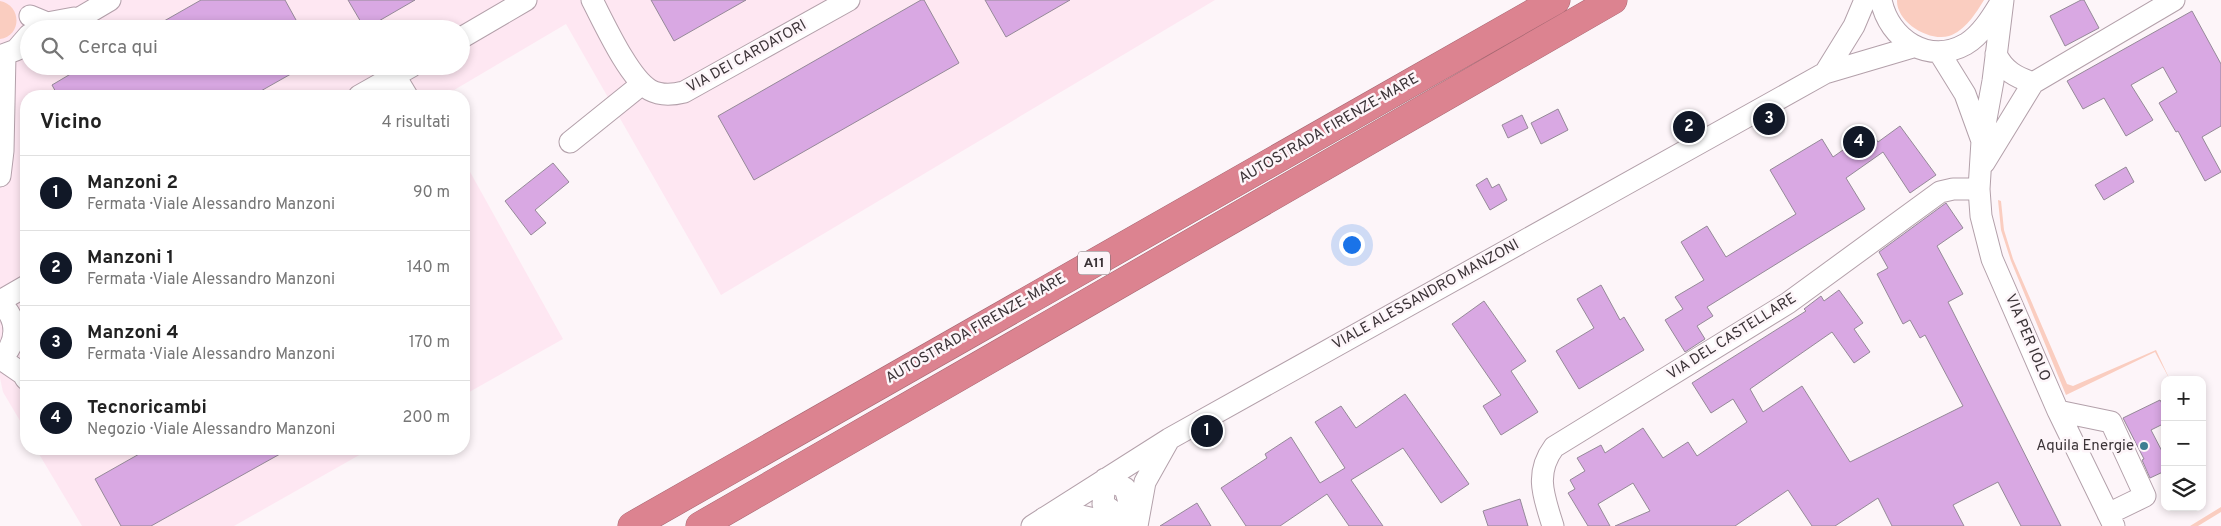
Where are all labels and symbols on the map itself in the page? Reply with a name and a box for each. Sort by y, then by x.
street label: VIA DEI CARDATORI [684,16,810,98]
street label: AUTOSTRADA FIRENZE-MARE [1235,70,1423,188]
pin: 3 [1753,100,1785,138]
pin: 2 [1673,108,1705,146]
pin: 4 [1843,123,1875,161]
your location [1339,232,1365,258]
street label: VIALE ALESSANDRO MANZONI [1329,236,1523,354]
road number: A11 [1078,252,1110,274]
street label: AUTOSTRADA FIRENZE-MARE [882,270,1070,388]
street label: VIA DEL CASTELLARE [1664,289,1800,385]
street label: VIA PER IOLO [2000,291,2054,385]
pin: 1 [1191,412,1223,450]
place label: Aquila Energie [2036,437,2134,456]
marker: Aquila Energie [2138,440,2150,452]

